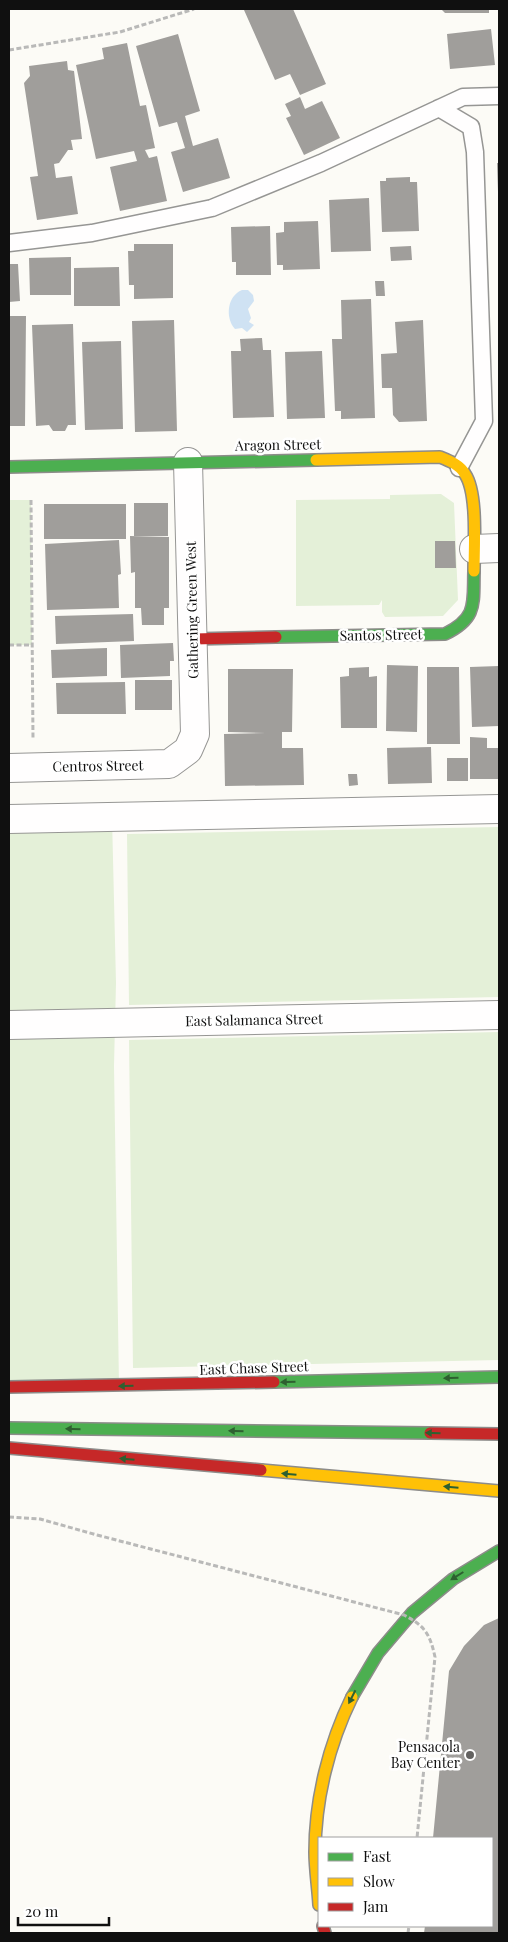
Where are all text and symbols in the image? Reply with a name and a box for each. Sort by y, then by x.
street label: Aragon Street [234,434,322,455]
street label: Gathering Green West [181,540,202,679]
street label: Santos Street [339,624,424,645]
street label: Centros Street [52,755,145,776]
street label: East Salamanca Street [185,1009,324,1030]
street label: East Chase Street [199,1356,310,1379]
one-way arrow [442,1374,458,1382]
one-way arrow [280,1378,296,1386]
one-way arrow [117,1382,133,1390]
one-way arrow [65,1425,81,1433]
one-way arrow [227,1427,243,1435]
one-way arrow [425,1429,441,1437]
one-way arrow [119,1455,135,1463]
one-way arrow [280,1469,296,1477]
one-way arrow [442,1483,458,1491]
one-way arrow [450,1571,464,1580]
one-way arrow [348,1690,356,1704]
place label: Pensacola Bay Center [391,1737,461,1772]
marker: Pensacola Bay Center [464,1749,476,1761]
legend [318,1837,493,1927]
text: Fast [363,1846,392,1866]
text: Slow [363,1871,395,1891]
scale bar [18,1894,109,1926]
text: Jam [362,1896,389,1916]
text: 20 m [25,1901,59,1921]

